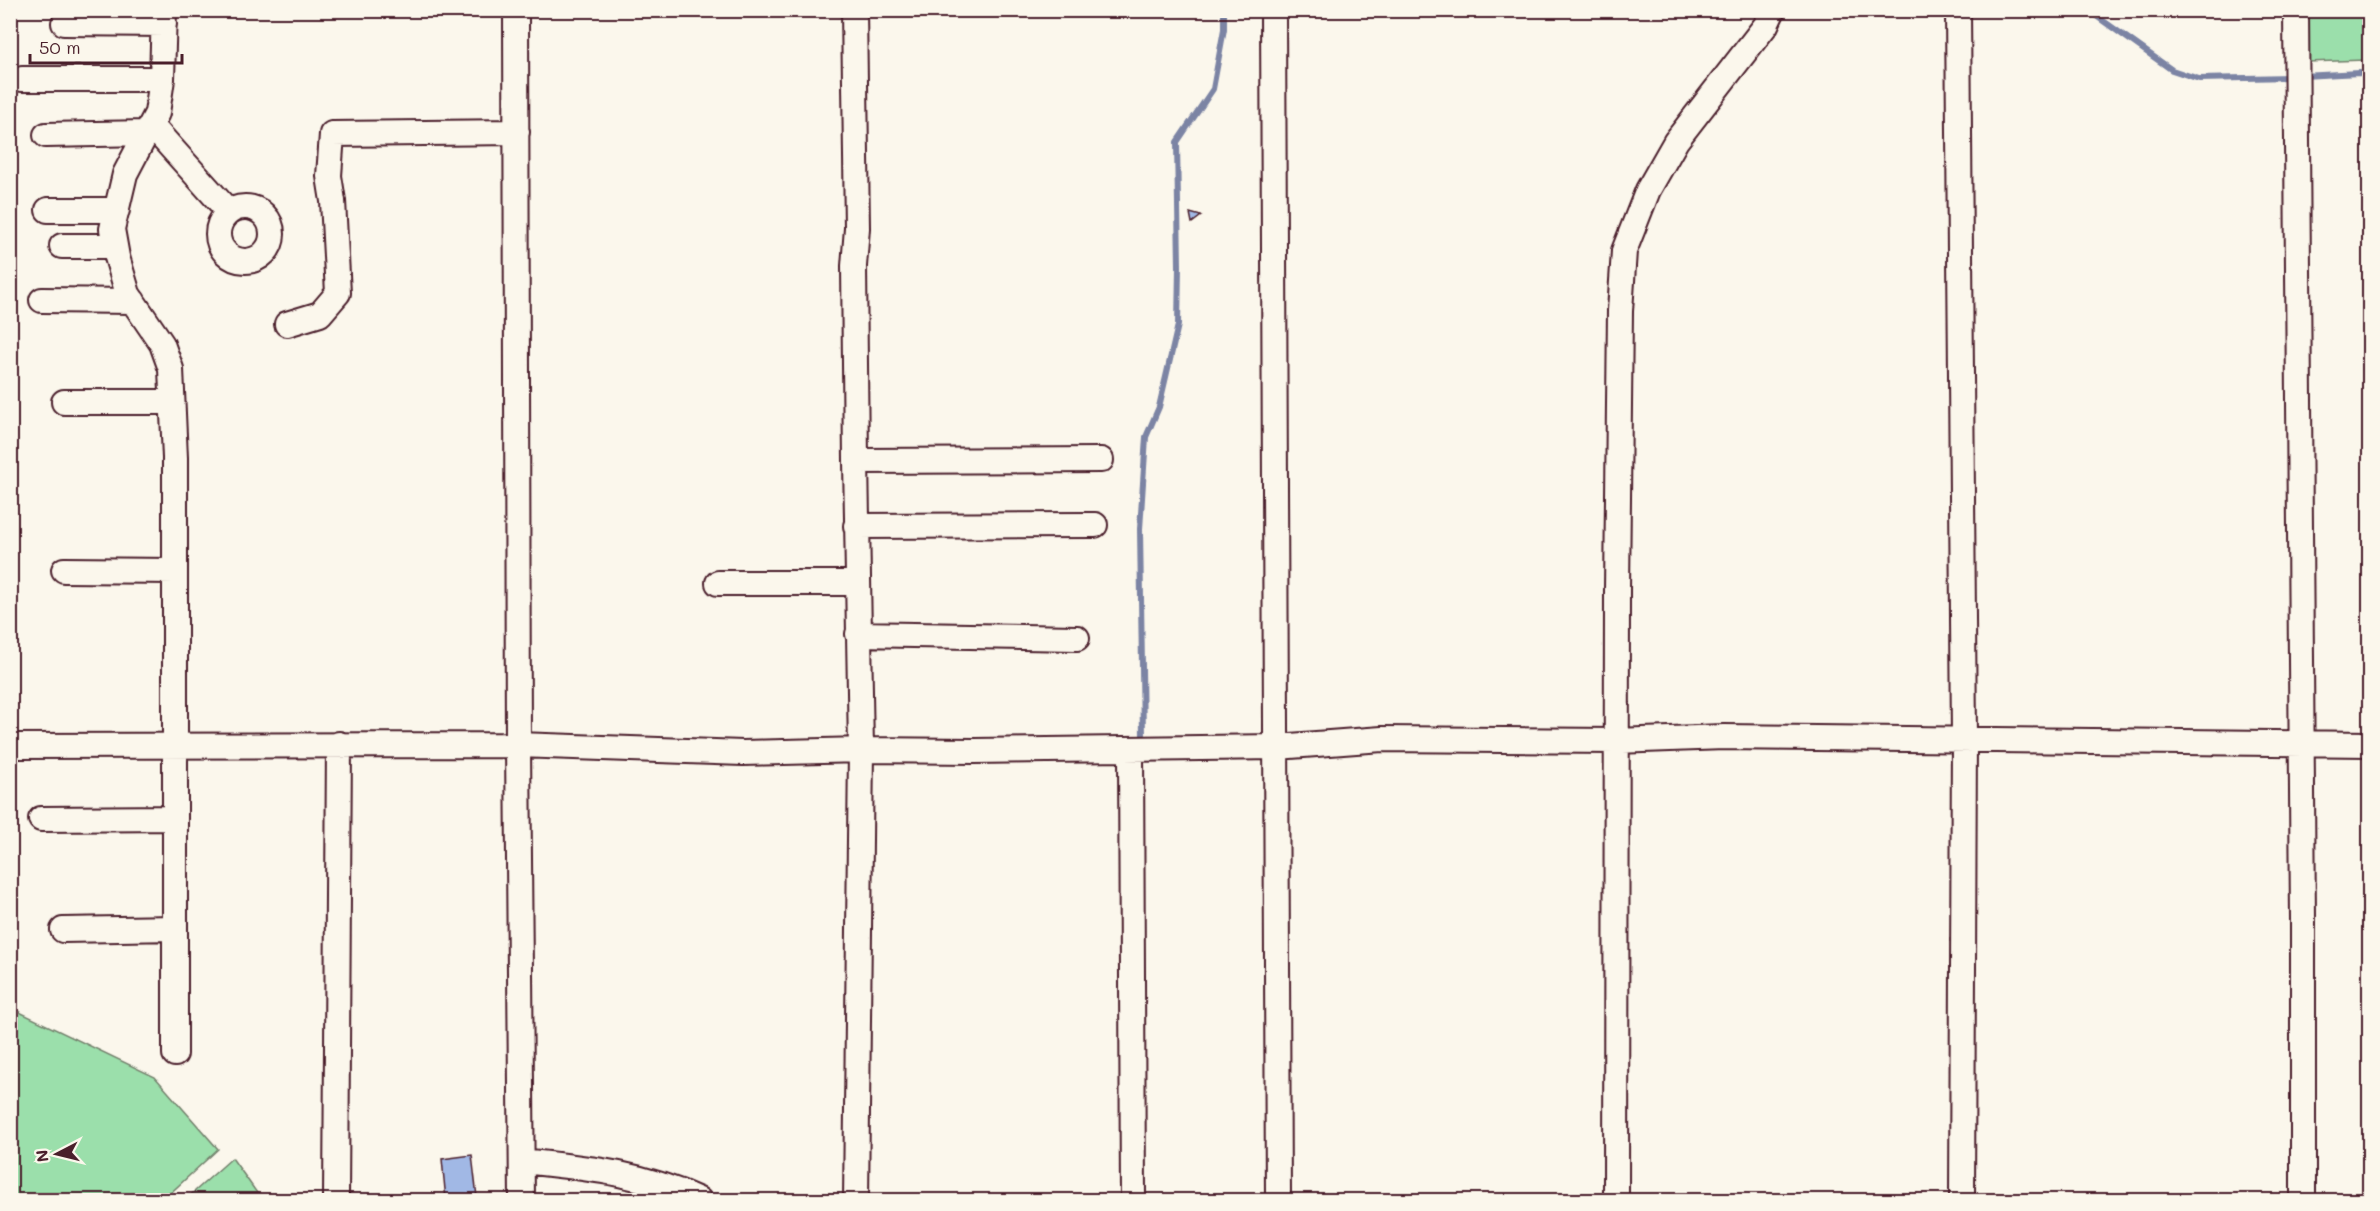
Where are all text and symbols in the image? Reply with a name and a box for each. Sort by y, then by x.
scale bar [30,27,182,65]
text: 50 m [39,35,81,59]
north arrow [27,1124,87,1184]
text: N [30,1149,53,1163]

